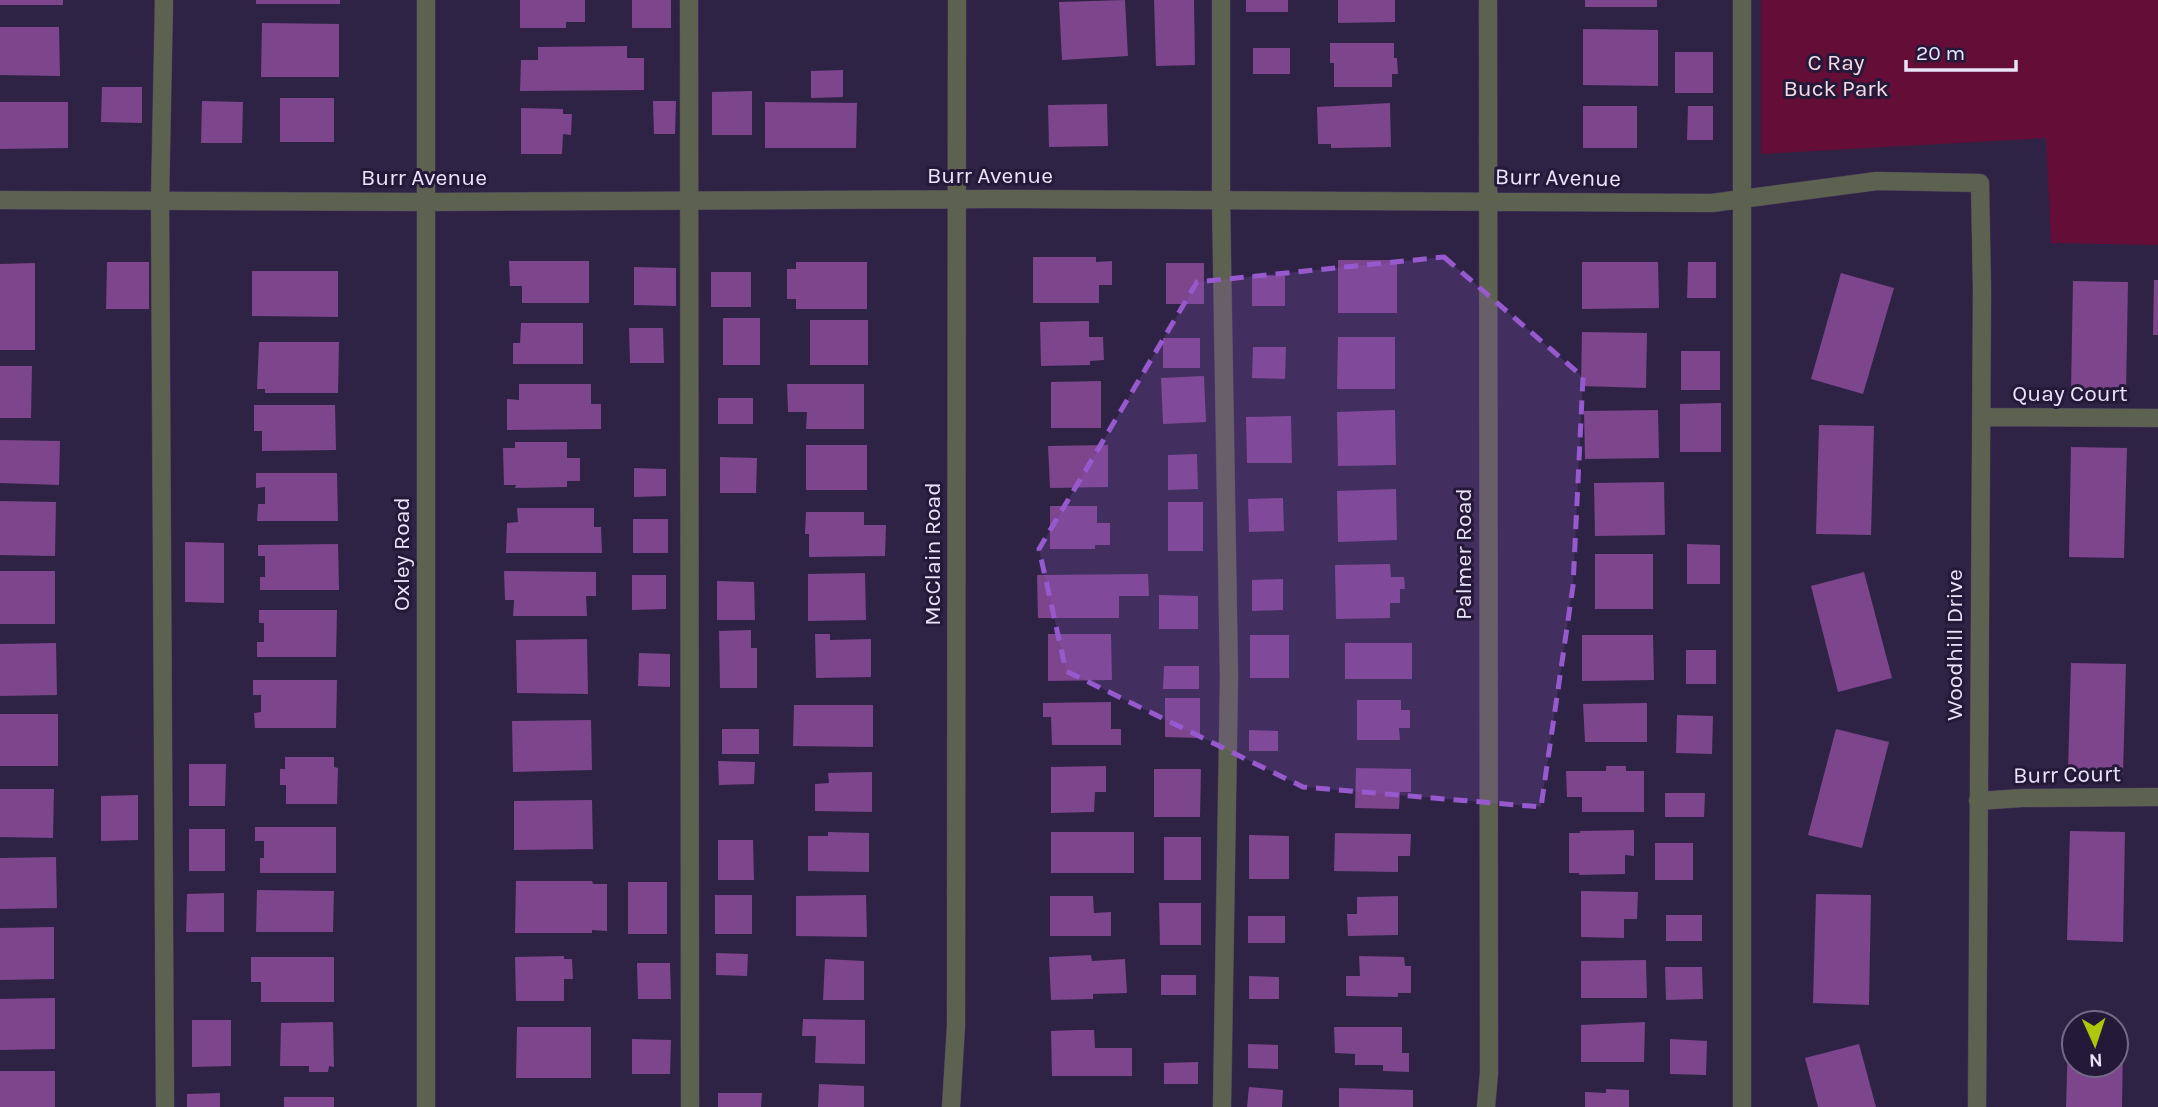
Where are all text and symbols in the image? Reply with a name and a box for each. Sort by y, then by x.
scale bar [1906,28,2016,72]
text: 20 m [1916,41,1965,65]
park label: C Ray Buck Park [1783,49,1889,102]
street label: Burr Avenue [927,162,1053,189]
street label: Burr Avenue [1495,163,1621,192]
street label: Burr Avenue [361,164,487,191]
street label: Quay Court [2012,380,2128,407]
street label: McClain Road [919,482,946,626]
street label: Palmer Road [1450,488,1477,620]
street label: Oxley Road [388,497,415,611]
street label: Woodhill Drive [1941,569,1968,721]
street label: Burr Court [2013,760,2122,789]
north arrow [2060,1009,2130,1079]
text: N [2088,1049,2103,1071]

